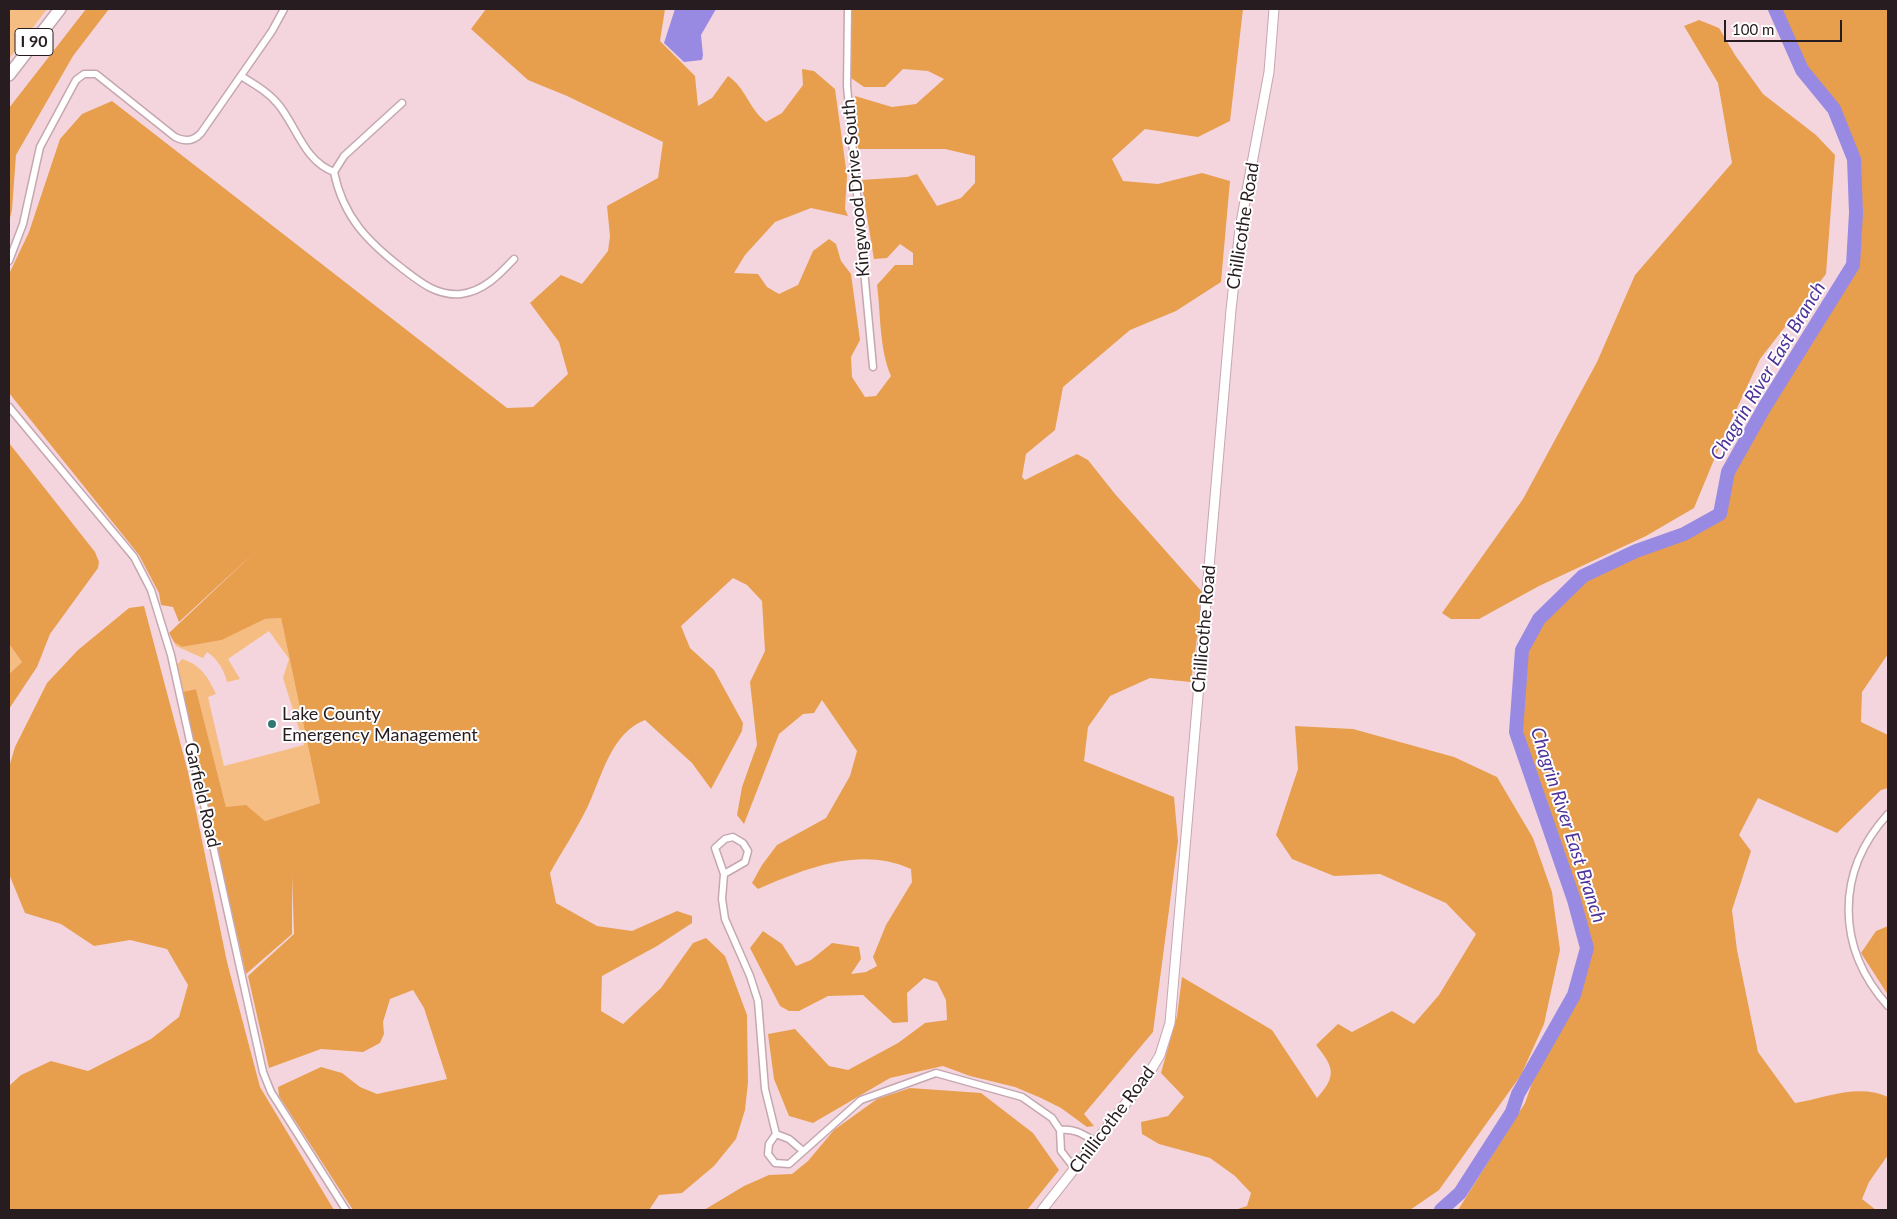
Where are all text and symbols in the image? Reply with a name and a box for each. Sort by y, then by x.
scale bar [1727,10,1844,42]
text: 100 m [1732,20,1774,38]
road number: I 90 [15,28,53,56]
street label: Kingwood Drive South [837,98,875,278]
street label: Chillicothe Road [1222,161,1264,291]
water label: Chagrin River East Branch [1706,277,1830,465]
street label: Chillicothe Road [1188,564,1220,694]
place label: Lake County Emergency Management [282,703,478,746]
marker: Lake County Emergency Management [266,718,278,730]
water label: Chagrin River East Branch [1526,724,1610,926]
street label: Garfield Road [179,740,225,850]
street label: Chillicothe Road [1065,1062,1159,1178]

